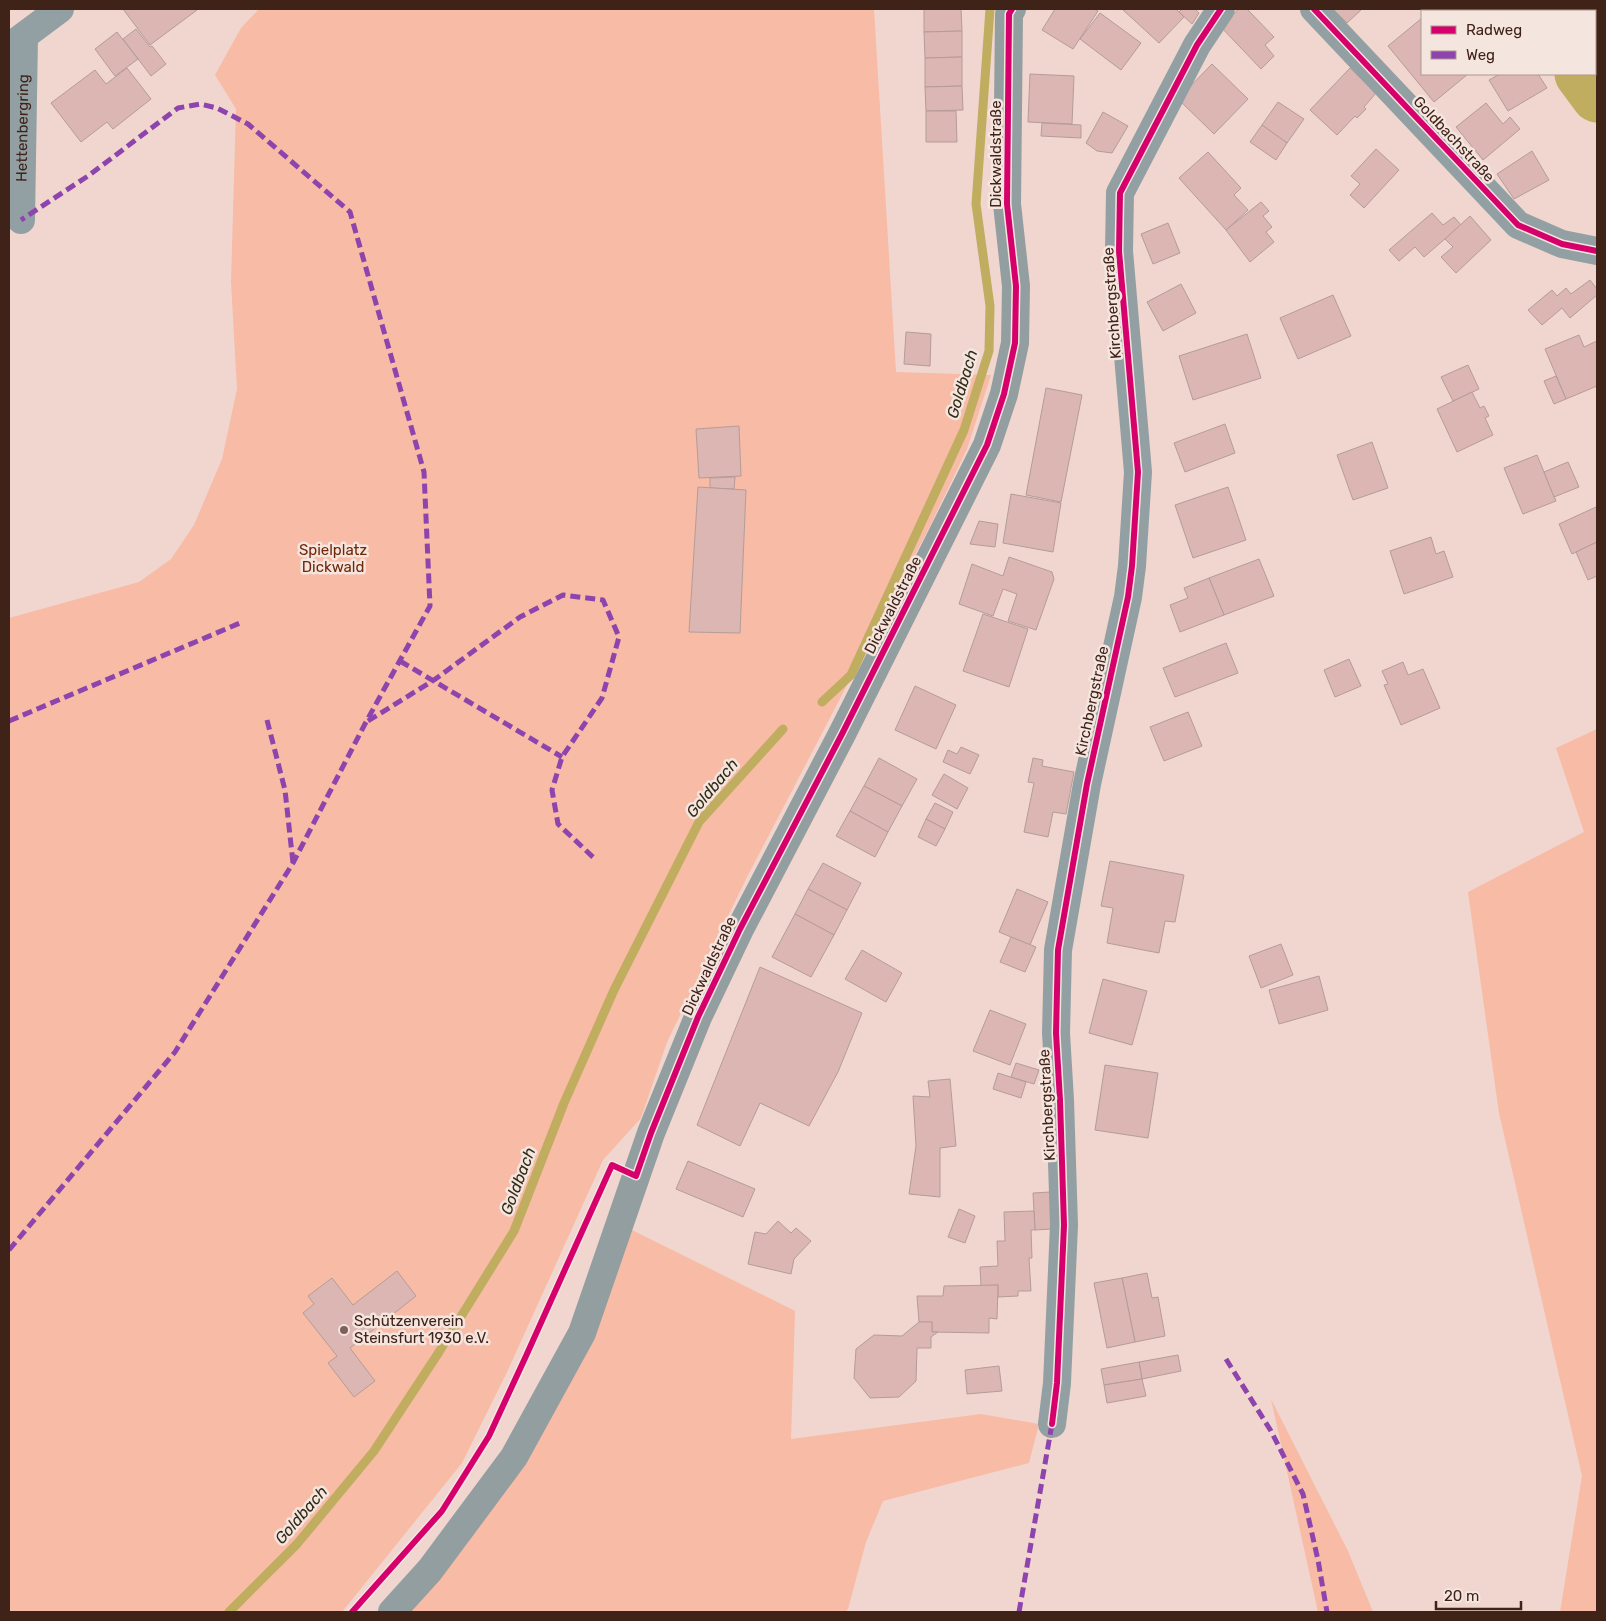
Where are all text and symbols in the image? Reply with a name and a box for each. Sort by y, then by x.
legend [1421,10,1596,75]
text: Radweg [1466,21,1522,39]
text: Weg [1466,46,1495,64]
street label: Hettenbergring [13,74,32,182]
street label: Goldbachstraße [1410,92,1498,186]
street label: Dickwaldstraße [987,100,1005,208]
street label: Kirchbergstraße [1099,246,1125,360]
water label: Goldbach [943,347,981,421]
park label: Spielplatz Dickwald [299,541,367,576]
street label: Dickwaldstraße [861,553,925,657]
street label: Kirchbergstraße [1072,644,1112,758]
water label: Goldbach [682,755,742,821]
street label: Dickwaldstraße [678,914,740,1018]
street label: Kirchbergstraße [1035,1049,1059,1161]
water label: Goldbach [496,1144,540,1218]
place label: Schützenverein Steinsfurt 1930 e.V. [354,1312,489,1347]
marker: Schützenverein Steinsfurt 1930 e.V. [338,1324,350,1336]
water label: Goldbach [271,1482,331,1548]
scale bar [1436,1578,1521,1610]
text: 20 m [1444,1587,1479,1605]

